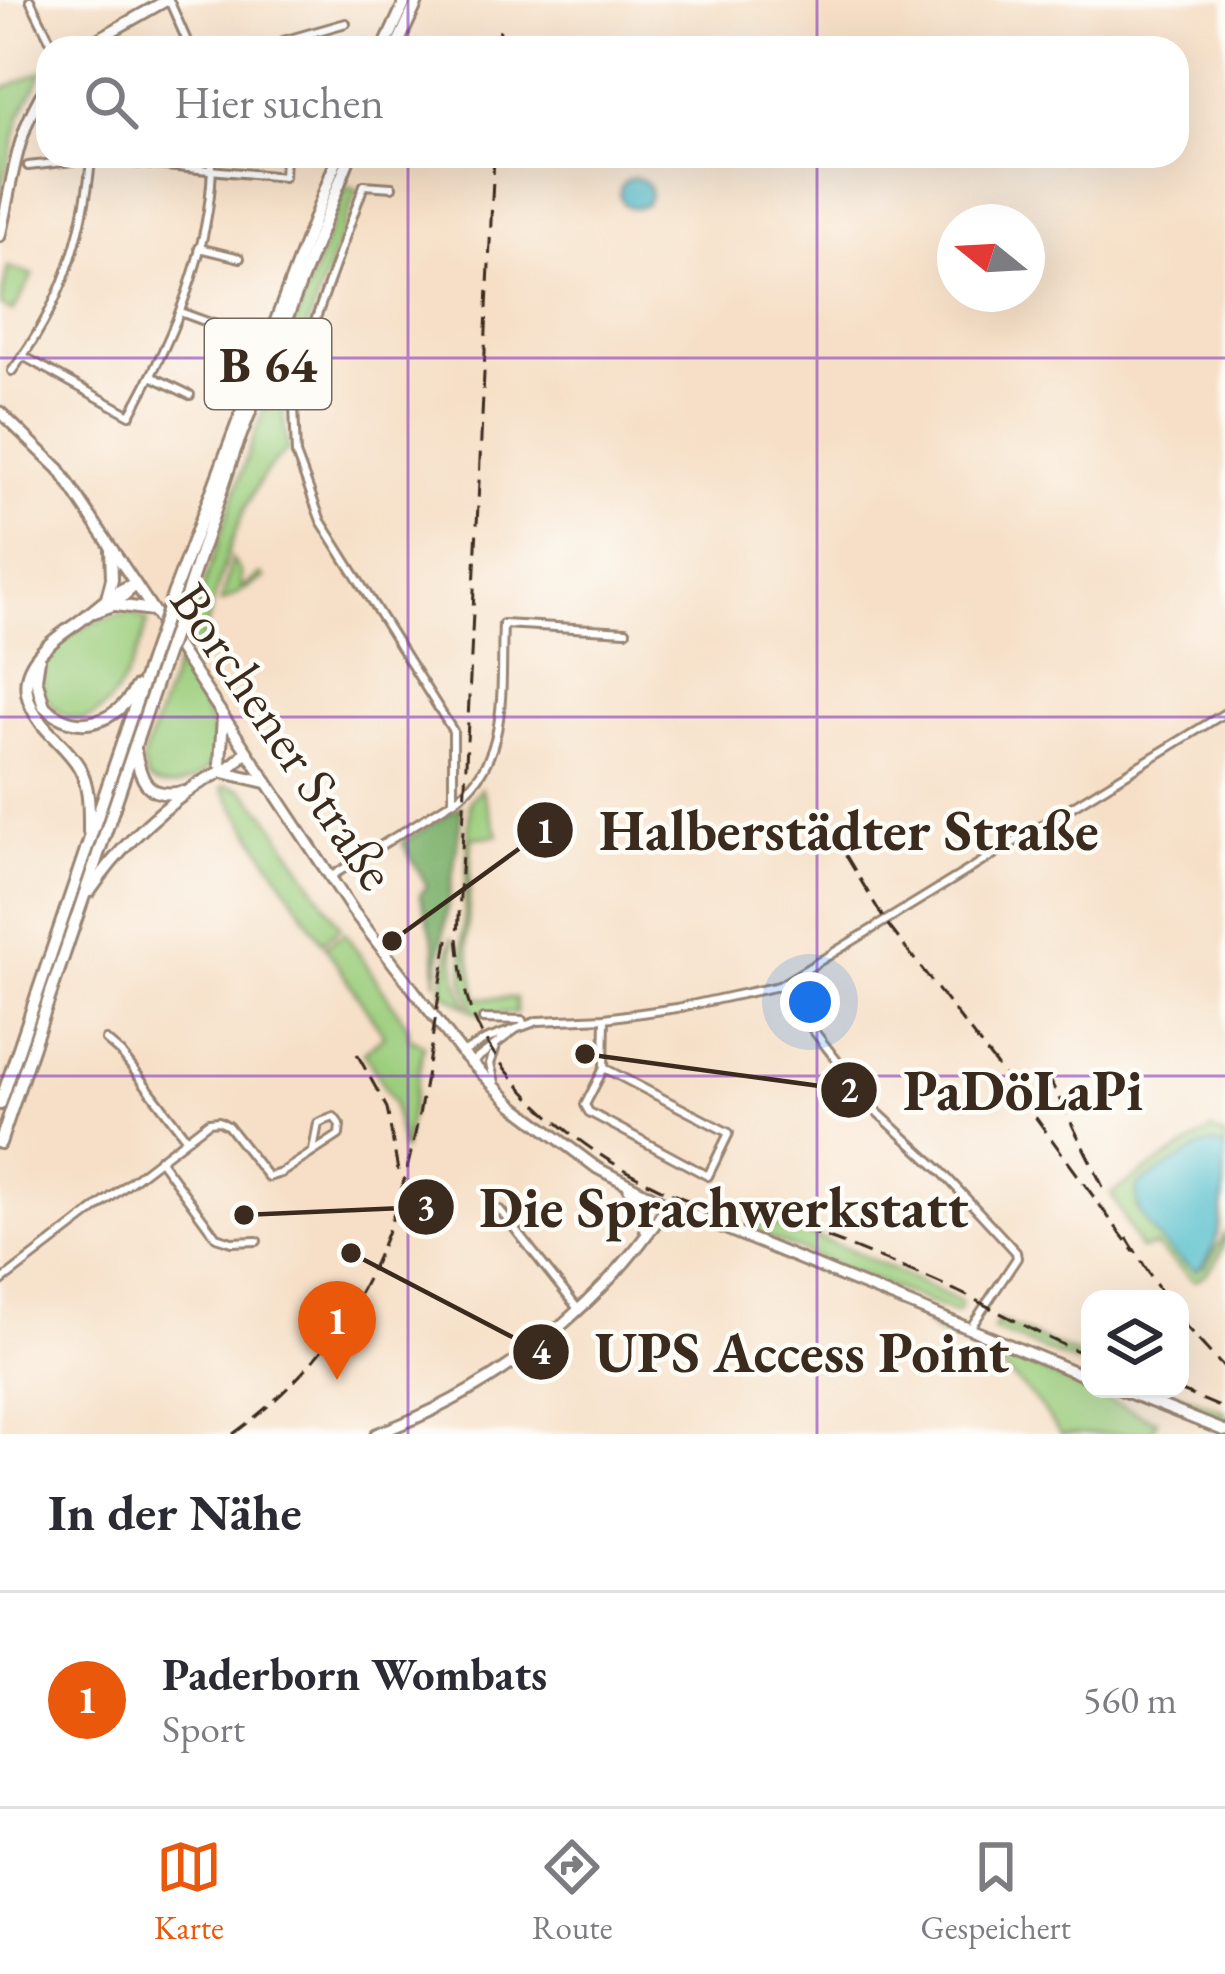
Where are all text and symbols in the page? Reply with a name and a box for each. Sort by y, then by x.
search box [36,36,1189,168]
icon: search [78,69,144,135]
text: Hier suchen [174,73,384,131]
north arrow [937,204,1045,312]
road number: B 64 [205,319,331,409]
street label: Borchener Straße [156,569,412,903]
callout: Halberstädter Straße [515,783,1123,876]
text: Halberstädter Straße [599,793,1099,867]
text: 1 [535,807,555,854]
your location [780,972,840,1032]
callout: PaDöLaPi [819,1043,1167,1136]
text: PaDöLaPi [903,1053,1143,1127]
text: 2 [839,1066,859,1113]
callout: Die Sprachwerkstatt [396,1161,993,1254]
text: Die Sprachwerkstatt [479,1170,969,1244]
text: 3 [416,1184,436,1231]
pin: 1 [298,1281,376,1380]
map controls [1081,1290,1189,1398]
button: layers [1081,1290,1189,1398]
callout: UPS Access Point [511,1305,1033,1398]
text: UPS Access Point [595,1315,1009,1389]
text: 4 [531,1328,551,1375]
text: In der Nähe [48,1479,302,1545]
text: Paderborn Wombats [162,1645,547,1703]
text: 1 [77,1674,97,1725]
text: 560 m [1083,1674,1177,1725]
text: Sport [162,1703,245,1754]
tab: Karte [154,1834,224,1949]
tab: Route [532,1834,613,1949]
tab: Gespeichert [921,1834,1071,1949]

